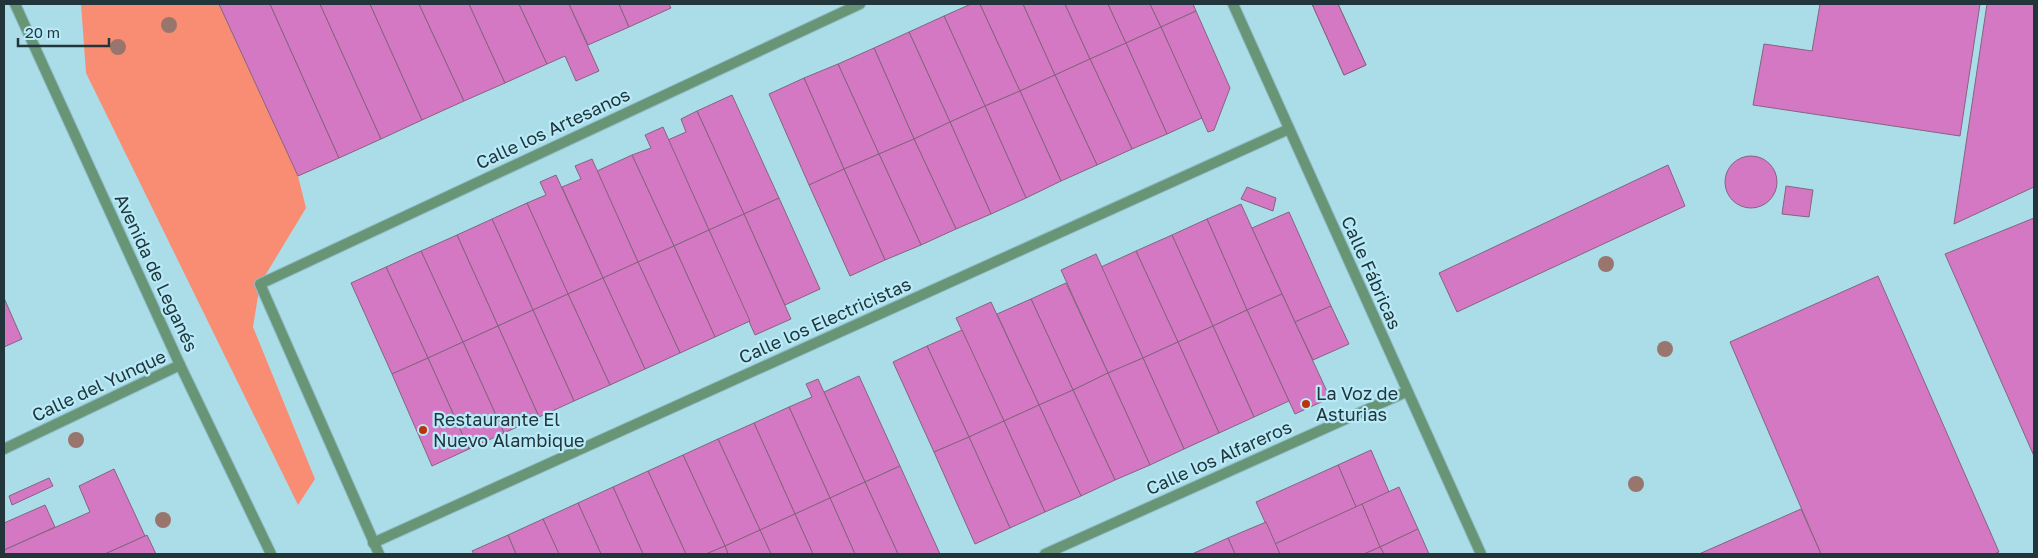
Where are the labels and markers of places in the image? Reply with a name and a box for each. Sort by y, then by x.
place label: La Voz de Asturias [1316,382,1398,425]
marker: La Voz de Asturias [1300,398,1312,410]
place label: Restaurante El Nuevo Alambique [433,408,585,451]
marker: Restaurante El Nuevo Alambique [417,424,429,436]

